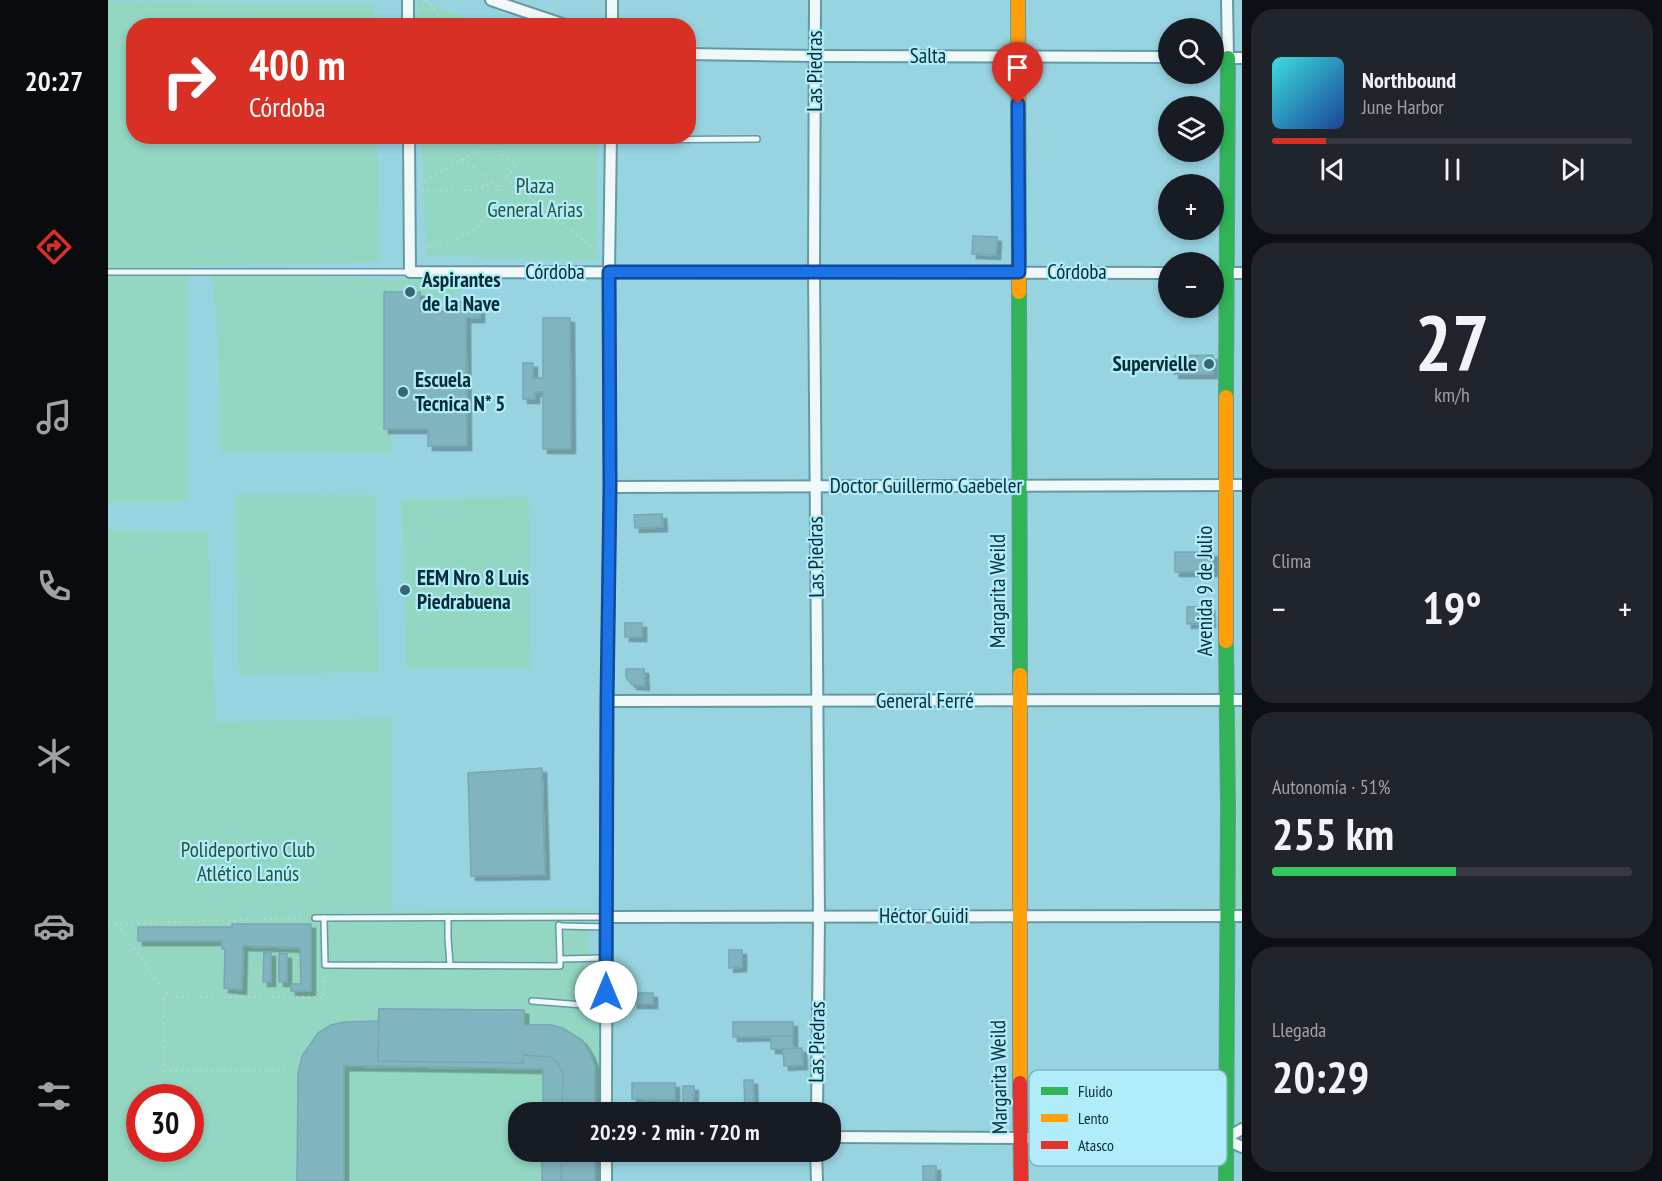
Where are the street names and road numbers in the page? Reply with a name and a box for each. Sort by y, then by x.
street label: Las Piedras [801,30,828,112]
street label: Salta [910,42,946,69]
street label: Córdoba [525,258,585,285]
street label: Córdoba [1047,258,1107,285]
street label: Doctor Guillermo Gaebeler [830,472,1022,499]
street label: Las Piedras [801,516,830,598]
street label: Avenida 9 de Julio [1191,526,1218,656]
street label: Margarita Weild [984,534,1011,648]
street label: General Ferré [876,687,974,714]
street label: Héctor Guidi [879,902,969,929]
street label: Las Piedras [802,1001,831,1083]
street label: Margarita Weild [984,1020,1013,1134]

